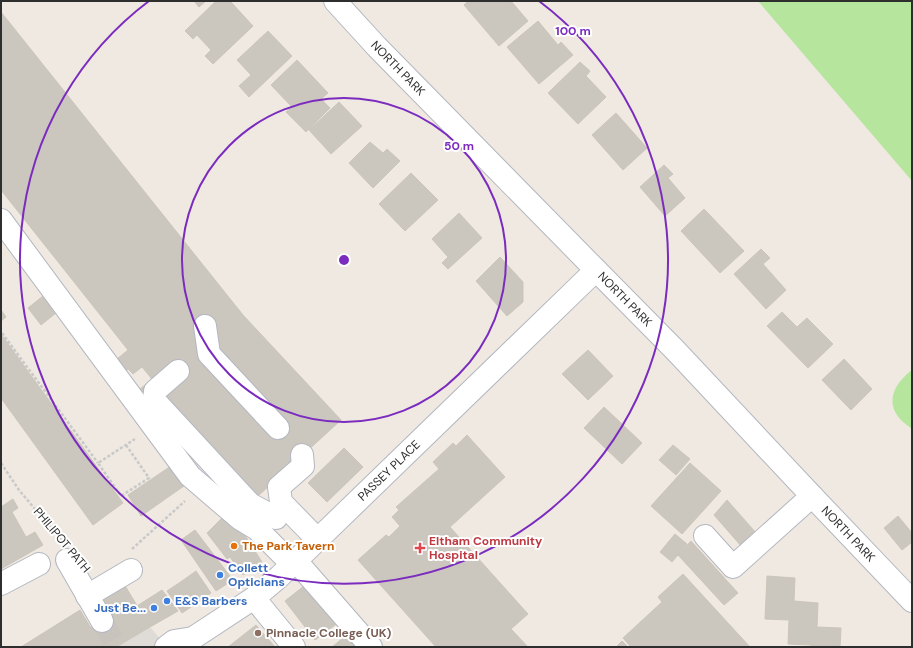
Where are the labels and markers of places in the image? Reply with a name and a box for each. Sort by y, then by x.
centre of rings [337,253,351,267]
place label: Eltham Community Hospital [429,533,543,563]
place label: The Park Tavern [242,538,334,554]
marker: The Park Tavern [229,541,239,551]
marker: Eltham Community Hospital [414,542,426,554]
place label: Collett Opticians [228,560,285,590]
marker: Collett Opticians [215,570,225,580]
place label: E&S Barbers [175,593,247,609]
marker: E&S Barbers [162,596,172,606]
place label: Just Be... [94,600,146,616]
marker: Just Be... [149,603,159,613]
place label: Pinnacle College (UK) [266,625,392,641]
marker: Pinnacle College (UK) [253,628,263,638]

